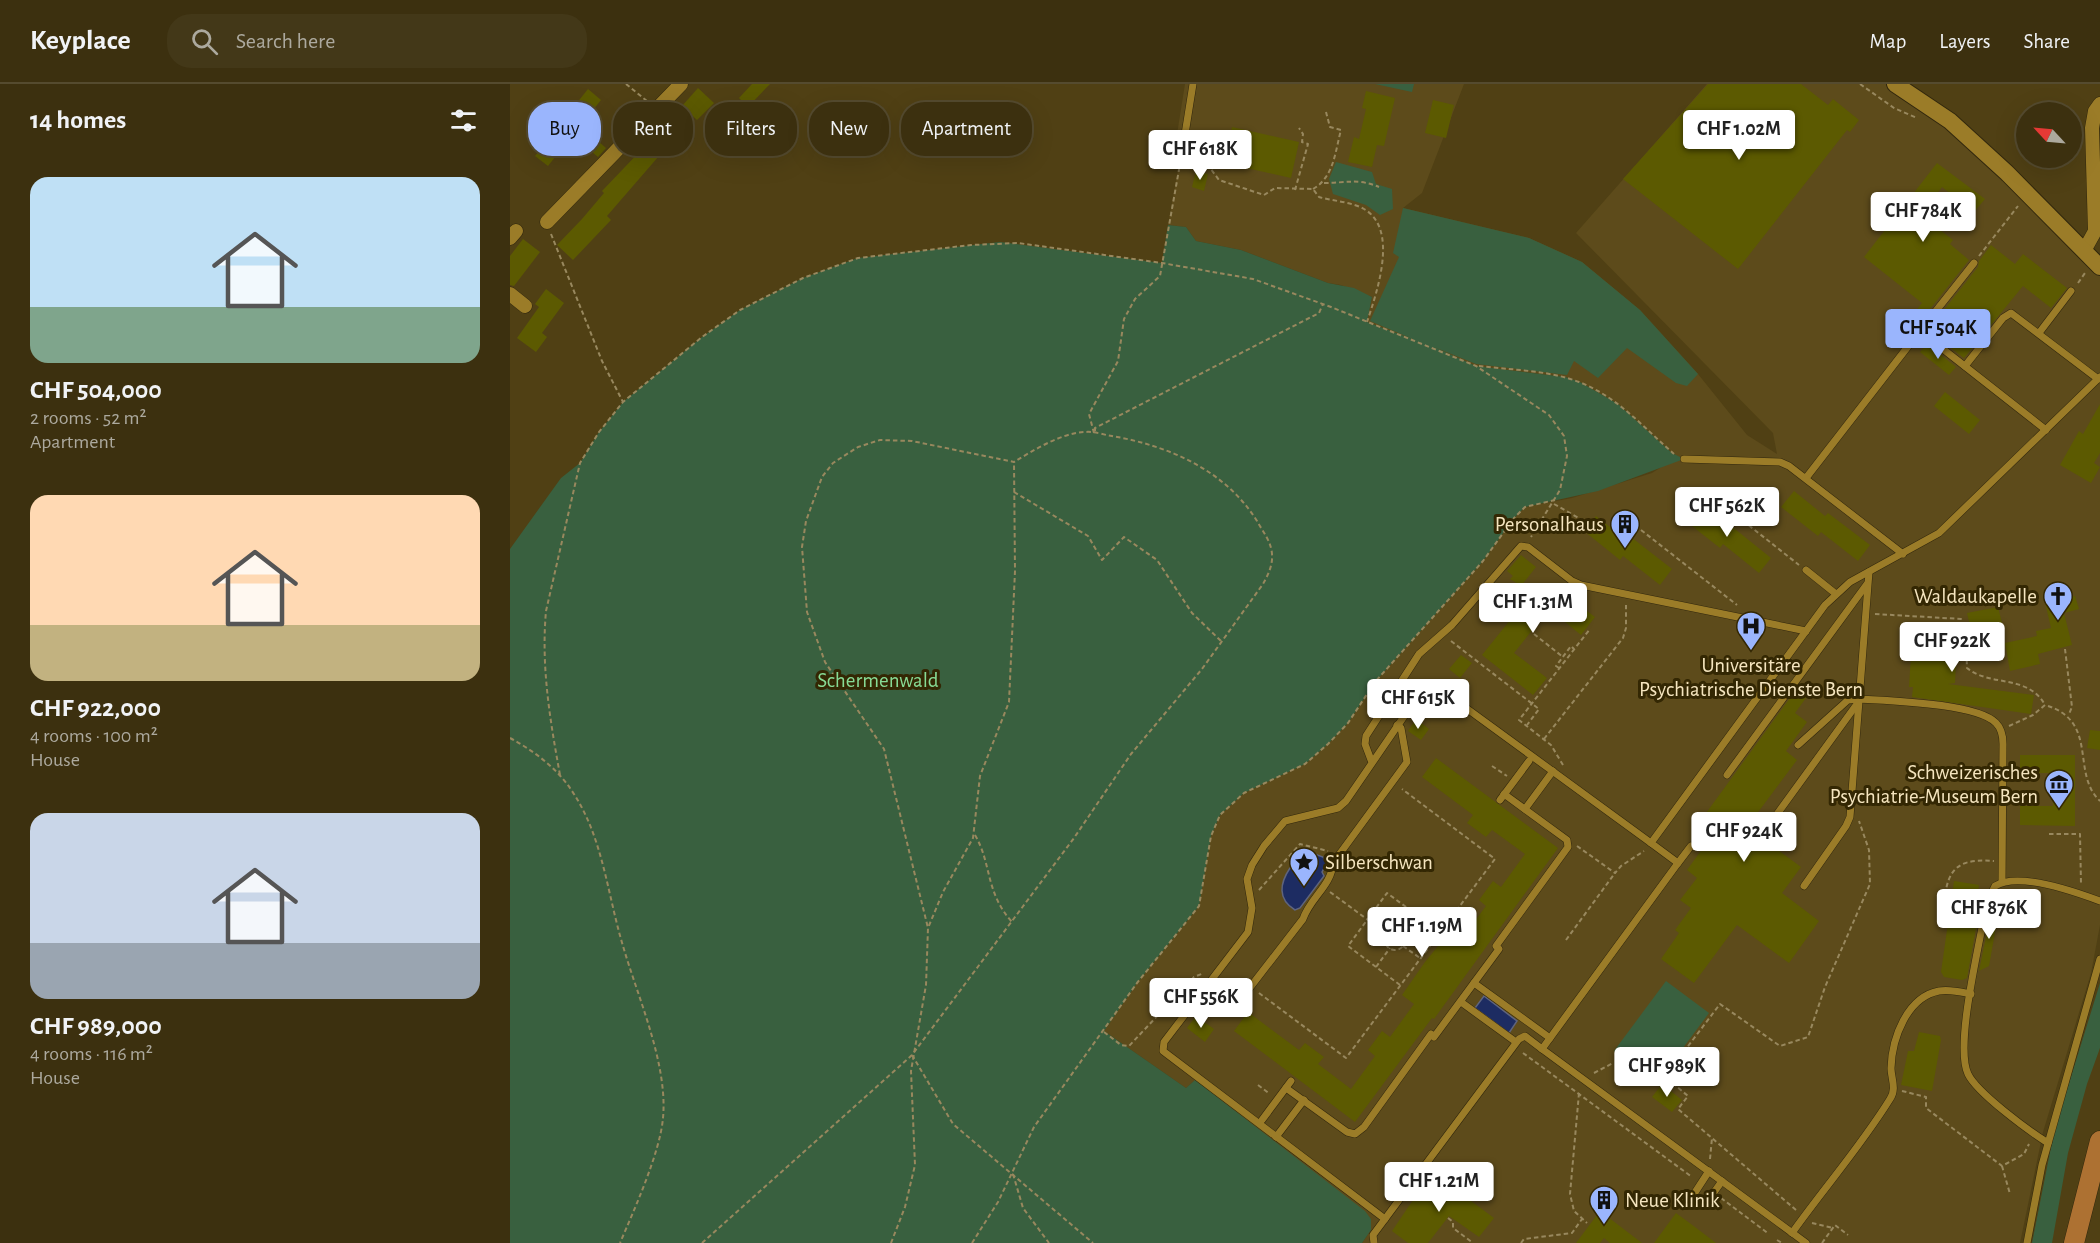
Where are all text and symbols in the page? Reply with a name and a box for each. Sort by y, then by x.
search box [167,14,587,68]
icon: search [188,25,221,58]
text: Keyplace [30,27,131,55]
text: Search here [236,30,335,52]
text: Map [1870,31,1906,52]
text: Layers [1939,31,1990,52]
text: Share [2023,31,2070,52]
chip: Buy [528,102,601,156]
chip: Rent [613,102,693,156]
chip: Filters [705,102,797,156]
chip: New [809,102,889,156]
chip: Apartment [901,102,1032,156]
north arrow [2016,102,2082,168]
map controls [2016,102,2082,168]
icon: filters [447,104,480,137]
text: 14 homes [30,107,126,133]
pin: CHF 1.02M [1670,110,1808,161]
text: CHF 1.02M [1697,119,1781,139]
pin: CHF 618K [1138,130,1262,181]
text: CHF 618K [1163,139,1237,159]
pin: CHF 784K [1861,192,1985,243]
text: CHF 784K [1885,201,1961,221]
icon: home [201,216,309,324]
pin: CHF 504K [1876,309,2000,360]
text: CHF 504K [1899,318,1977,338]
text: CHF 504,000 [30,377,162,403]
text: 2 rooms · 52 m² [30,408,147,428]
text: Apartment [30,432,115,452]
pin: CHF 562K [1665,487,1789,538]
text: CHF 562K [1689,496,1765,516]
building icon: Personalhaus [1609,508,1641,550]
place label: Personalhaus [1495,514,1604,535]
icon: home [201,534,309,642]
church icon: Waldaukapelle [2042,580,2074,622]
pin: CHF 1.31M [1464,583,1602,634]
place label: Waldaukapelle [1914,586,2037,607]
text: CHF 1.31M [1493,592,1573,612]
hospital icon: Universitäre Psychiatrische Dienste Bern [1735,610,1767,652]
pin: CHF 922K [1890,622,2014,673]
text: CHF 922K [1914,631,1990,651]
place label: Universitäre Psychiatrische Dienste Bern [1639,655,1863,700]
park label: Schermenwald [817,670,939,691]
pin: CHF 615K [1356,679,1480,730]
text: CHF 615K [1381,688,1455,708]
text: CHF 922,000 [30,695,161,721]
text: 4 rooms · 100 m² [30,726,158,746]
text: House [30,750,80,770]
place label: Schweizerisches Psychiatrie-Museum Bern [1830,762,2038,807]
museum icon: Schweizerisches Psychiatrie-Museum Bern [2043,768,2075,810]
pin: CHF 924K [1682,812,1806,863]
text: CHF 924K [1705,821,1783,841]
place icon: Silberschwan [1288,846,1320,888]
icon: home [201,852,309,960]
place label: Silberschwan [1325,852,1433,873]
pin: CHF 876K [1927,889,2051,940]
text: CHF 876K [1951,898,2027,918]
pin: CHF 1.19M [1353,907,1491,958]
text: CHF 1.19M [1382,916,1462,936]
pin: CHF 556K [1139,978,1263,1029]
text: CHF 556K [1163,987,1239,1007]
text: CHF 989,000 [30,1013,162,1039]
text: 4 rooms · 116 m² [30,1044,153,1064]
pin: CHF 989K [1605,1047,1729,1098]
text: CHF 989K [1628,1056,1706,1076]
text: House [30,1068,80,1088]
pin: CHF 1.21M [1370,1162,1508,1213]
text: CHF 1.21M [1399,1171,1479,1191]
building icon: Neue Klinik [1588,1184,1620,1226]
place label: Neue Klinik [1625,1190,1720,1211]

